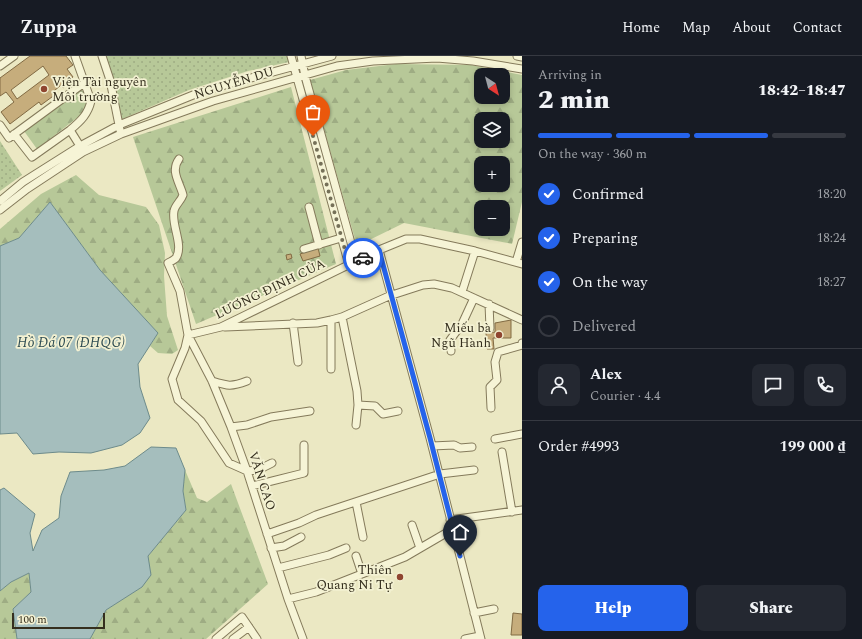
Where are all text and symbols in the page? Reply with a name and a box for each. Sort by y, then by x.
text: Zuppa [20,13,77,42]
text: Home [622,17,660,38]
text: Map [682,17,710,38]
text: About [732,17,771,38]
text: Contact [793,17,842,38]
street label: NGUYỄN DU [192,61,276,105]
text: Arriving in [538,65,602,85]
north arrow [474,68,510,104]
map controls [474,68,510,236]
place label: Viện Tài nguyên Môi trường [52,72,147,107]
text: 18:42–18:47 [758,79,846,102]
text: 2 min [538,80,610,120]
marker: Viện Tài nguyên Môi trường [39,84,49,94]
pin [296,95,330,136]
icon: bag [302,101,324,123]
button: layers [474,112,510,148]
text: On the way · 360 m [538,144,647,164]
button: + [474,156,510,192]
icon: check [538,183,560,205]
text: Confirmed [572,183,644,206]
text: 18:20 [817,184,846,204]
button: − [474,200,510,236]
icon: check [538,227,560,249]
text: Preparing [572,227,638,250]
text: 18:24 [817,228,846,248]
courier [343,238,383,278]
icon: car [352,247,374,269]
street label: LƯƠNG ĐỊNH CỦA [211,253,329,324]
icon: check [538,271,560,293]
text: On the way [572,271,647,294]
text: 18:27 [817,272,846,292]
text: Delivered [572,315,636,338]
place label: Miếu bà Ngũ Hành [431,318,492,353]
marker: Miếu bà Ngũ Hành [494,330,504,340]
water label: Hồ Đá 07 (ĐHQG) [17,332,125,353]
text: Alex [590,363,622,386]
button: person [538,364,580,406]
button: chat [752,364,794,406]
button: phone [804,364,846,406]
text: Courier · 4.4 [590,386,660,406]
text: Order #4993 [538,435,619,458]
text: 199 000 ₫ [780,435,846,458]
street label: VĂN CAO [243,449,281,513]
pin [443,515,477,556]
icon: home [449,521,471,543]
place label: Thiên Quang Ni Tự [316,560,393,595]
marker: Thiên Quang Ni Tự [395,572,405,582]
button: Help [538,585,688,631]
button: Share [696,585,846,631]
scale bar [12,611,105,630]
text: 100 m [18,611,47,628]

